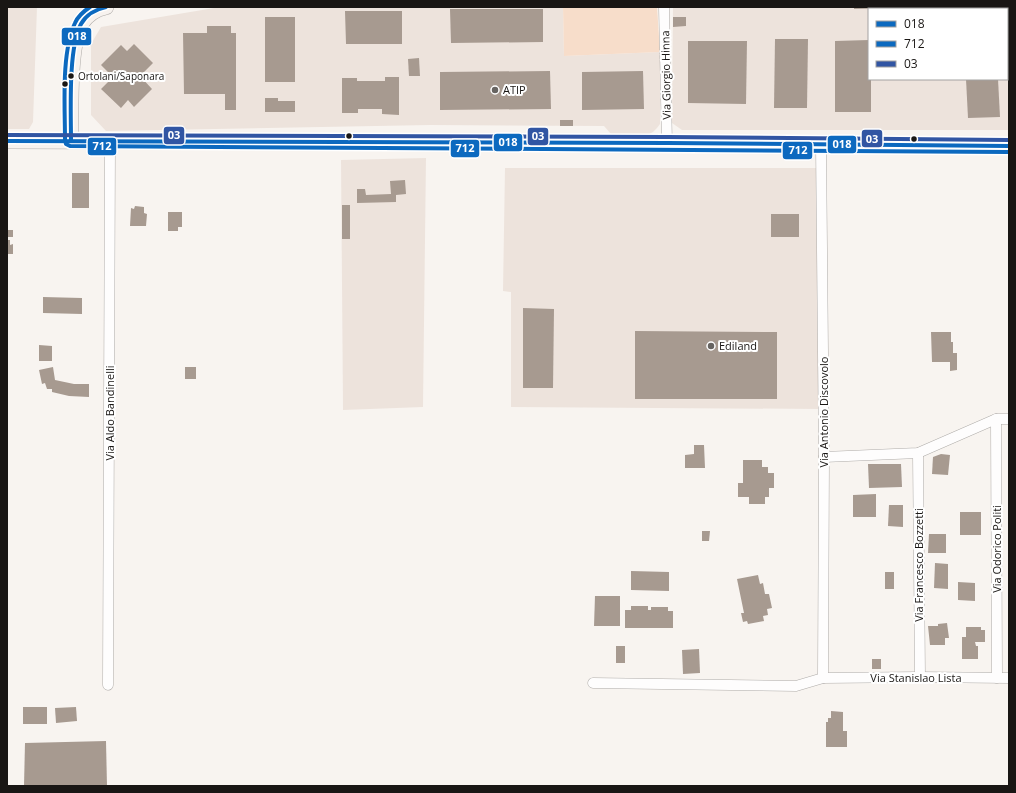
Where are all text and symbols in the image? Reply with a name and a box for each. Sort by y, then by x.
legend [868,8,1008,80]
text: 018 [904,15,925,32]
line badge: 018 [61,27,92,46]
text: 018 [68,28,86,43]
street label: Via Giorgio Hinna [657,30,674,120]
text: 712 [904,35,925,52]
text: 03 [904,55,918,72]
place label: Ortolani/Saponara [78,69,164,83]
marker: Ortolani/Saponara [66,71,76,81]
unlabelled marker [60,79,70,89]
place label: ATIP [503,82,526,97]
marker: ATIP [490,85,500,95]
line badge: 03 [163,126,185,145]
text: 03 [168,127,180,142]
line badge: 03 [527,127,549,146]
text: 03 [532,128,544,143]
line badge: 03 [861,129,883,148]
unlabelled marker [344,131,354,141]
text: 03 [866,131,878,146]
line badge: 018 [493,133,523,152]
text: 018 [499,134,517,149]
unlabelled marker [909,134,919,144]
line badge: 018 [827,135,857,154]
text: 018 [833,136,851,151]
line badge: 712 [87,137,117,156]
text: 712 [93,138,111,153]
line badge: 712 [450,139,480,158]
text: 712 [456,140,474,155]
line badge: 712 [782,141,813,160]
text: 712 [789,142,807,157]
place label: Ediland [719,338,757,353]
marker: Ediland [706,341,716,351]
street label: Via Antonio Discovolo [816,356,831,467]
street label: Via Aldo Bandinelli [102,366,117,460]
street label: Via Odorico Politi [989,505,1004,593]
street label: Via Francesco Bozzetti [911,508,926,622]
street label: Via Stanislao Lista [870,670,962,685]

